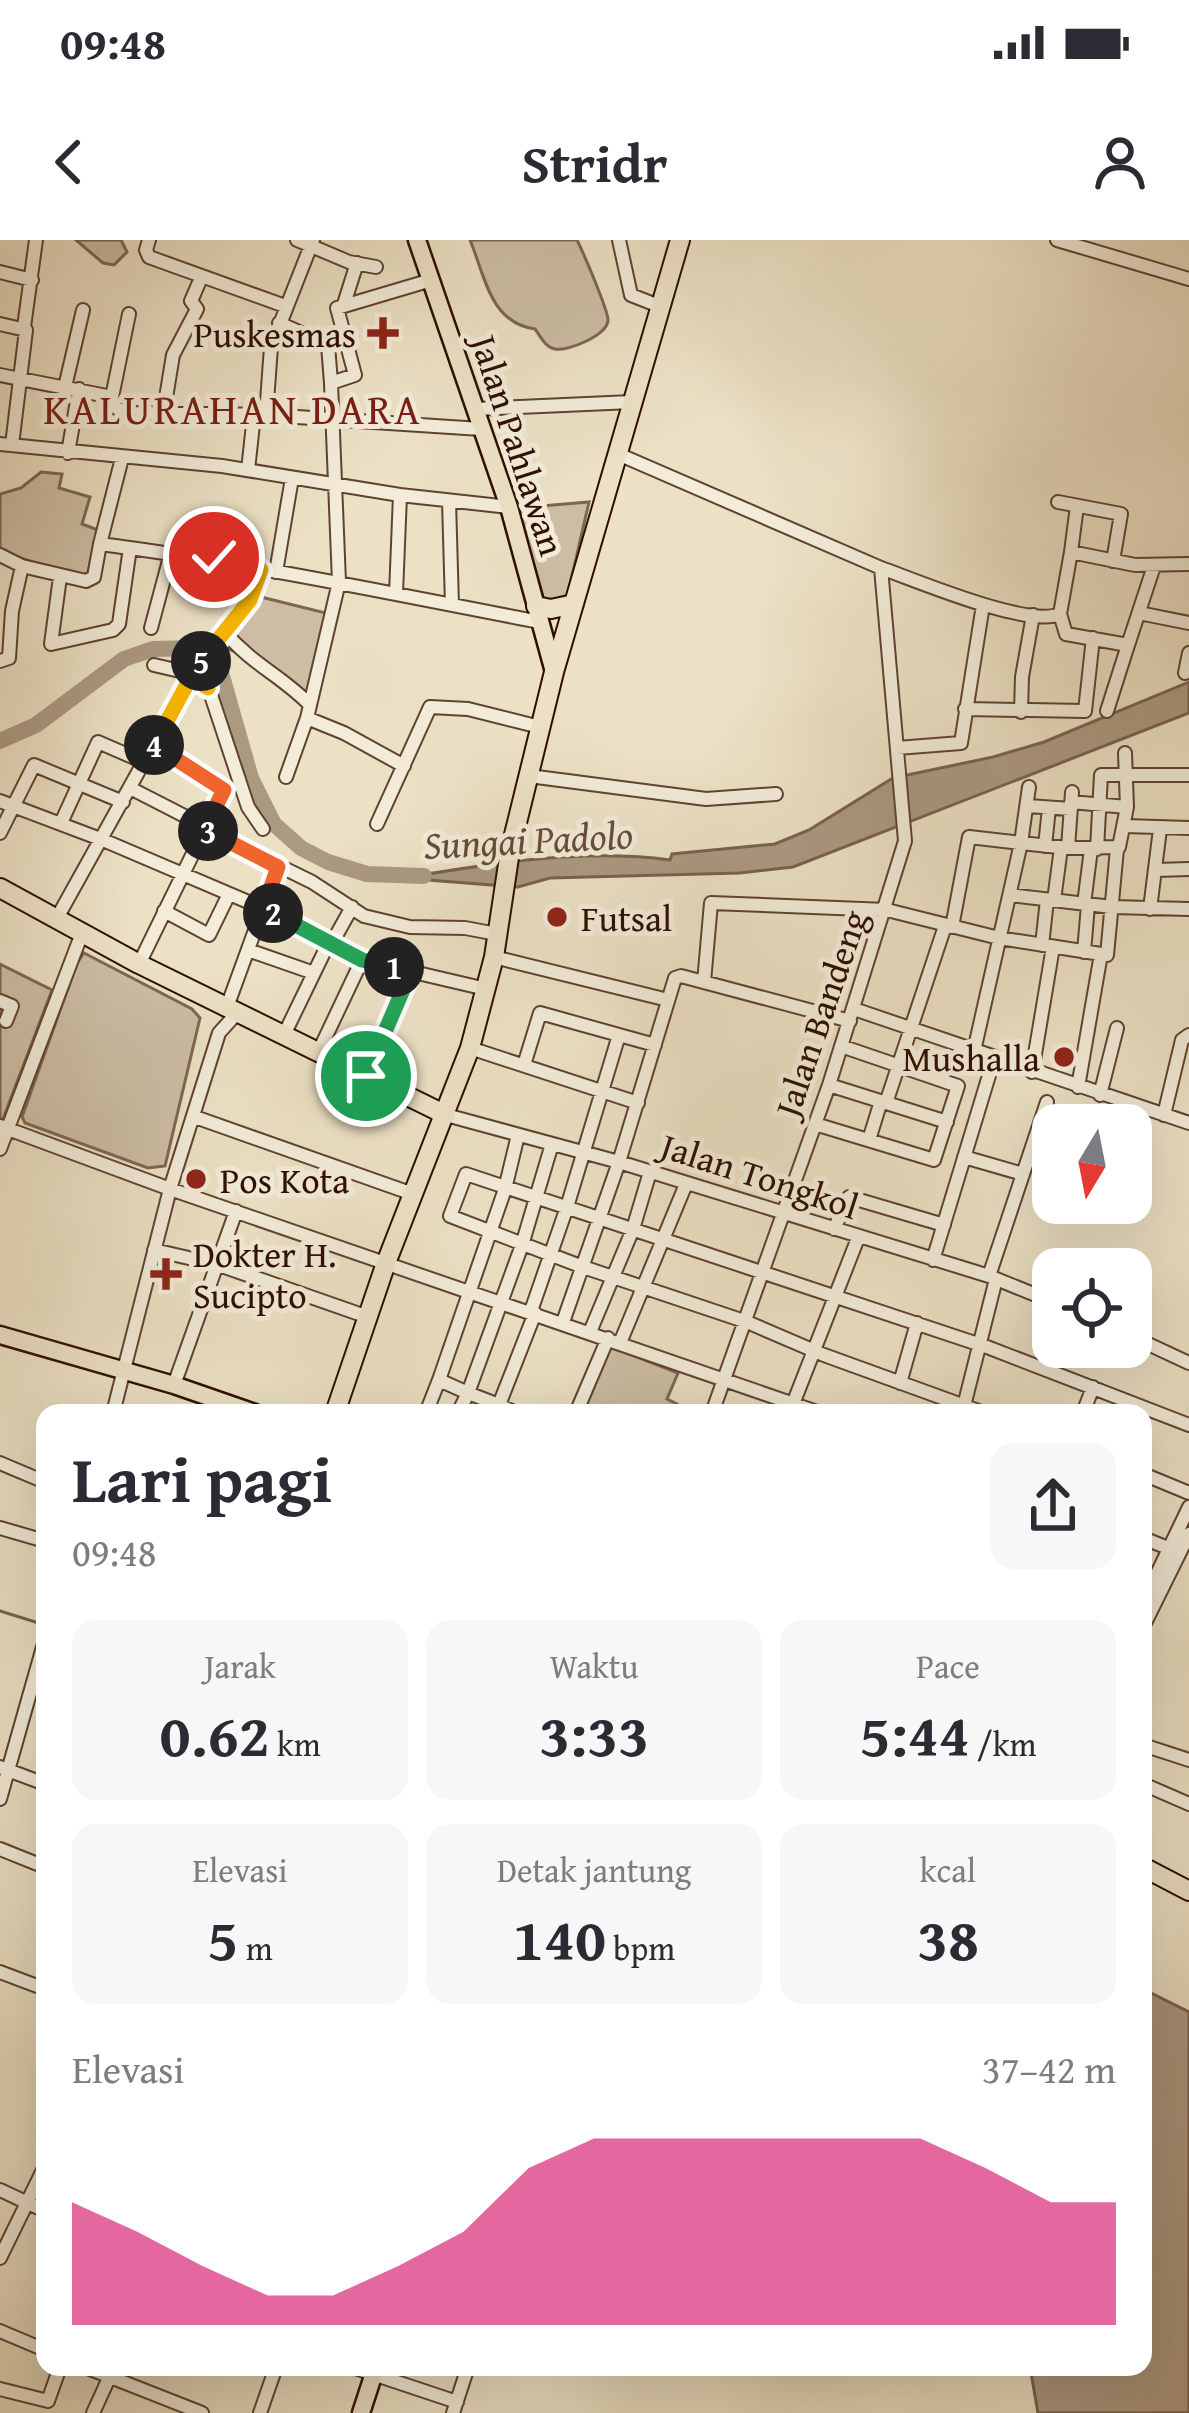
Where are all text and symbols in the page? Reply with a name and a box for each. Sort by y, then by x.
text: 09:48 [60,10,166,75]
text: Stridr [521,123,668,202]
icon: back [36,129,102,195]
icon: person [1087,129,1153,195]
place label: Puskesmas [193,307,356,360]
marker: Puskesmas [367,317,399,349]
street label: Jalan Pahlawan [457,324,580,562]
district label: KALURAHAN DARA [43,378,423,439]
pin [163,506,265,608]
icon: check [181,524,247,590]
pin: 5 [171,631,231,691]
text: 5 [192,637,210,685]
pin: 4 [124,715,184,775]
text: 4 [145,721,163,769]
pin: 3 [178,801,238,861]
water label: Sungai Padolo [422,805,634,873]
text: 3 [199,807,217,855]
pin: 2 [243,883,303,943]
text: 2 [264,889,282,937]
place label: Futsal [581,891,672,944]
street label: Jalan Bandeng [759,902,880,1127]
marker: Futsal [544,904,570,930]
pin: 1 [364,937,424,997]
text: 1 [385,943,403,991]
pin [315,1025,417,1127]
place label: Mushalla [902,1031,1040,1084]
icon: arrive [333,1043,399,1109]
marker: Mushalla [1051,1044,1077,1070]
north arrow [1032,1104,1152,1224]
map controls [1032,1104,1152,1368]
street label: Jalan Tongkol [651,1117,866,1232]
place label: Pos Kota [220,1153,349,1206]
marker: Pos Kota [183,1166,209,1192]
place label: Dokter H. Sucipto [193,1227,337,1321]
button: locate [1032,1248,1152,1368]
marker: Dokter H. Sucipto [150,1258,182,1290]
text: Lari pagi [72,1429,332,1526]
button: share [990,1443,1116,1569]
text: 09:48 [72,1523,157,1580]
text: Jarak [204,1642,276,1690]
text: Waktu [550,1642,638,1690]
text: Pace [916,1642,980,1690]
text: 0.62 [159,1690,270,1778]
text: 3:33 [539,1690,649,1778]
text: 5:44 [860,1690,970,1778]
text: km [270,1720,321,1768]
text: /km [970,1720,1036,1768]
text: Elevasi [192,1846,288,1894]
text: Detak jantung [497,1846,691,1894]
text: kcal [920,1846,976,1894]
text: 5 [207,1894,238,1982]
text: 140 [513,1894,606,1982]
text: 38 [917,1894,979,1982]
text: m [238,1924,273,1972]
text: bpm [606,1924,675,1972]
text: Elevasi [72,2040,185,2097]
text: 37–42 m [982,2040,1116,2097]

